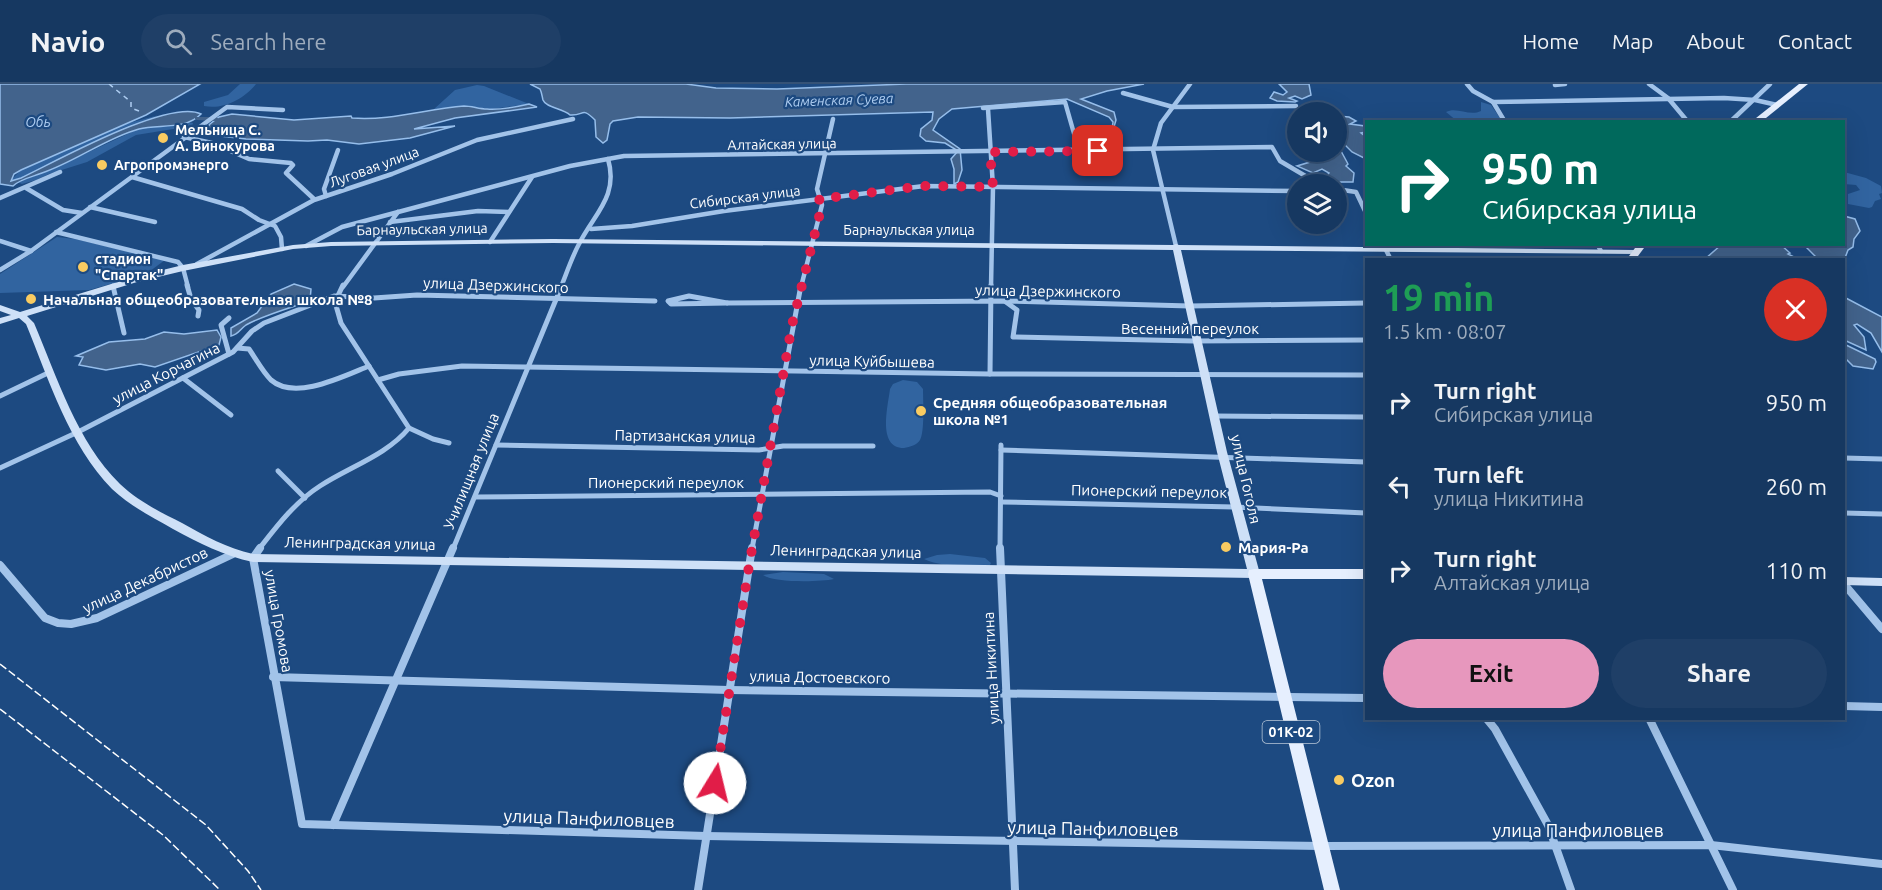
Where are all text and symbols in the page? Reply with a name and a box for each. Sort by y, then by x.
search box [141,14,561,68]
icon: search [162,25,195,58]
text: Navio [30,26,105,57]
text: Search here [210,29,327,54]
text: Home [1522,29,1579,53]
text: Map [1612,29,1653,53]
text: About [1686,29,1745,53]
text: Contact [1778,29,1852,53]
water label: Каменская Суева [784,90,894,110]
map controls [1287,102,1347,234]
button: sound [1287,102,1347,162]
water label: Обь [25,114,51,130]
place label: Мельница С. А. Винокурова [175,122,275,154]
pin [1072,125,1123,176]
marker: Мельница С. А. Винокурова [156,131,170,145]
icon: arrive [1081,134,1114,167]
street label: Алтайская улица [727,135,837,153]
street label: Луговая улица [327,143,421,191]
icon: right [1383,144,1461,222]
text: 950 m [1482,145,1599,192]
place label: Агропромэнерго [114,157,229,173]
marker: Агропромэнерго [95,158,109,172]
button: layers [1287,174,1347,234]
street label: Сибирская улица [689,182,801,212]
text: Сибирская улица [1482,194,1697,224]
street label: Барнаульская улица [356,220,488,238]
street label: Барнаульская улица [843,222,975,238]
place label: стадион "Спартак" [95,251,163,283]
marker: стадион "Спартак" [76,260,90,274]
street label: улица Дзержинского [423,274,569,296]
text: 19 min [1383,277,1494,318]
button: close [1764,278,1827,341]
street label: улица Дзержинского [975,281,1121,301]
place label: Начальная общеобразовательная школа №8 [43,291,372,308]
marker: Начальная общеобразовательная школа №8 [24,292,38,306]
street label: Весенний переулок [1121,320,1259,337]
text: 1.5 km · 08:07 [1383,320,1507,343]
street label: улица Корчагина [110,339,222,407]
street label: улица Куйбышева [809,351,935,371]
text: Turn right [1434,378,1536,403]
icon: right [1383,386,1416,419]
text: 950 m [1766,390,1827,415]
place label: Средняя общеобразовательная школа №1 [933,394,1167,428]
text: Сибирская улица [1434,403,1593,426]
marker: Средняя общеобразовательная школа №1 [914,404,928,418]
street label: Училищная улица [440,410,502,532]
street label: Партизанская улица [614,426,756,446]
street label: улица Гоголя [1227,433,1265,525]
text: Turn left [1434,462,1524,487]
icon: left [1383,470,1416,503]
street label: Пионерский переулок [588,474,744,491]
text: 260 m [1766,474,1827,499]
street label: Пионерский переулок [1071,481,1227,501]
text: улица Никитина [1434,487,1584,510]
street label: Ленинградская улица [284,533,436,553]
place label: Мария-Ра [1238,539,1309,556]
marker: Мария-Ра [1219,540,1233,554]
street label: Ленинградская улица [770,541,922,561]
street label: улица Декабристов [80,544,210,616]
text: Turn right [1434,546,1536,571]
icon: right [1383,554,1416,587]
text: 110 m [1766,558,1827,583]
street label: улица Громова [262,568,296,674]
text: Алтайская улица [1434,571,1590,594]
street label: улица Никитина [980,611,1002,725]
button: Exit [1383,639,1599,708]
button: Share [1611,639,1827,708]
street label: улица Достоевского [749,667,891,687]
road number: 01К-02 [1262,721,1320,743]
position arrow [683,751,747,815]
place label: Ozon [1351,770,1395,790]
marker: Ozon [1332,773,1346,787]
street label: улица Панфиловцев [503,805,675,831]
street label: улица Панфиловцев [1007,817,1179,839]
street label: улица Панфиловцев [1492,820,1664,840]

